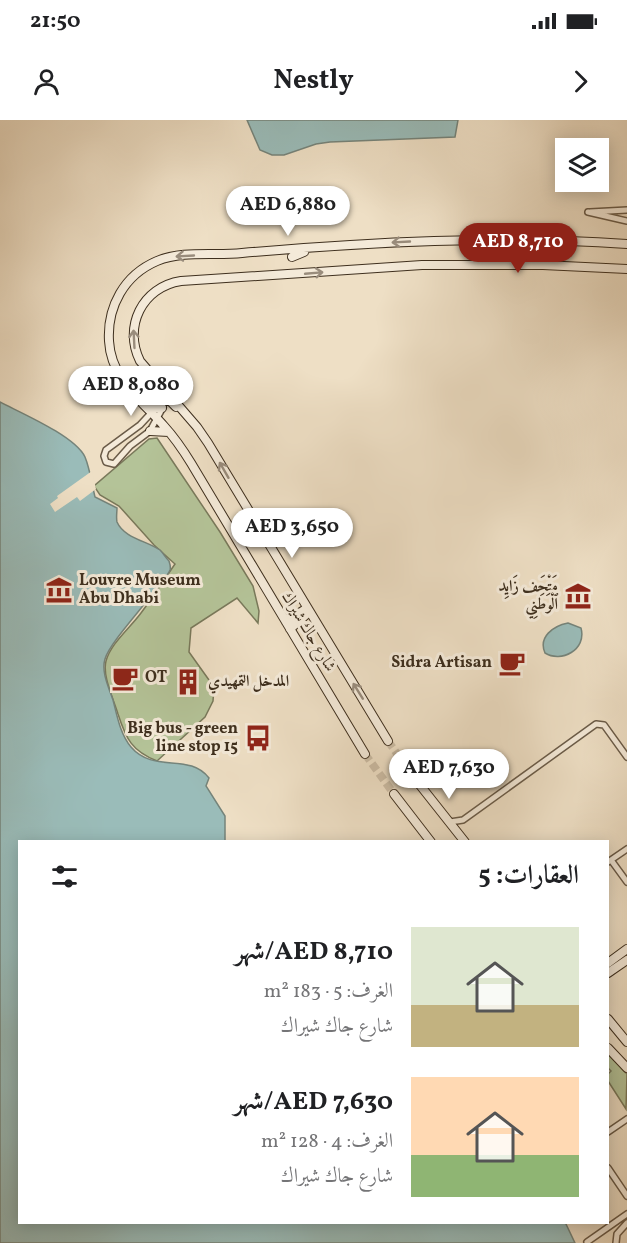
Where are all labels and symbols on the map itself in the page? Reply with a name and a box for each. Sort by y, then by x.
pin: AED 6,880 [219,186,357,237]
pin: AED 8,710 [449,223,587,274]
one-way arrow [391,236,411,247]
one-way arrow [176,250,196,261]
one-way arrow [304,267,324,278]
one-way arrow [128,329,139,349]
pin: AED 8,080 [62,366,200,417]
one-way arrow [218,462,230,479]
pin: AED 3,650 [223,508,361,559]
place label: Louvre Museum Abu Dhabi [79,570,201,610]
place label: مَتْحَف زَايِد ٱلْوَطَنِي [499,574,559,619]
museum icon: Louvre Museum Abu Dhabi [44,575,74,605]
museum icon: مَتْحَف زَايِد ٱلْوَطَنِي [563,581,593,611]
street label: شارع جاك شيراك [275,588,341,677]
cafe icon: Sidra Artisan [497,648,527,678]
place label: Sidra Artisan [391,652,492,674]
cafe icon: OT [110,663,140,693]
place label: OT [145,667,168,689]
building icon: المدخل التمهيدي [173,667,203,697]
place label: المدخل التمهيدي [208,671,289,694]
one-way arrow [351,683,363,700]
place label: Big bus - green line stop 15 [127,718,238,758]
bus stop icon: Big bus - green line stop 15 [243,723,273,753]
pin: AED 7,630 [380,749,518,800]

